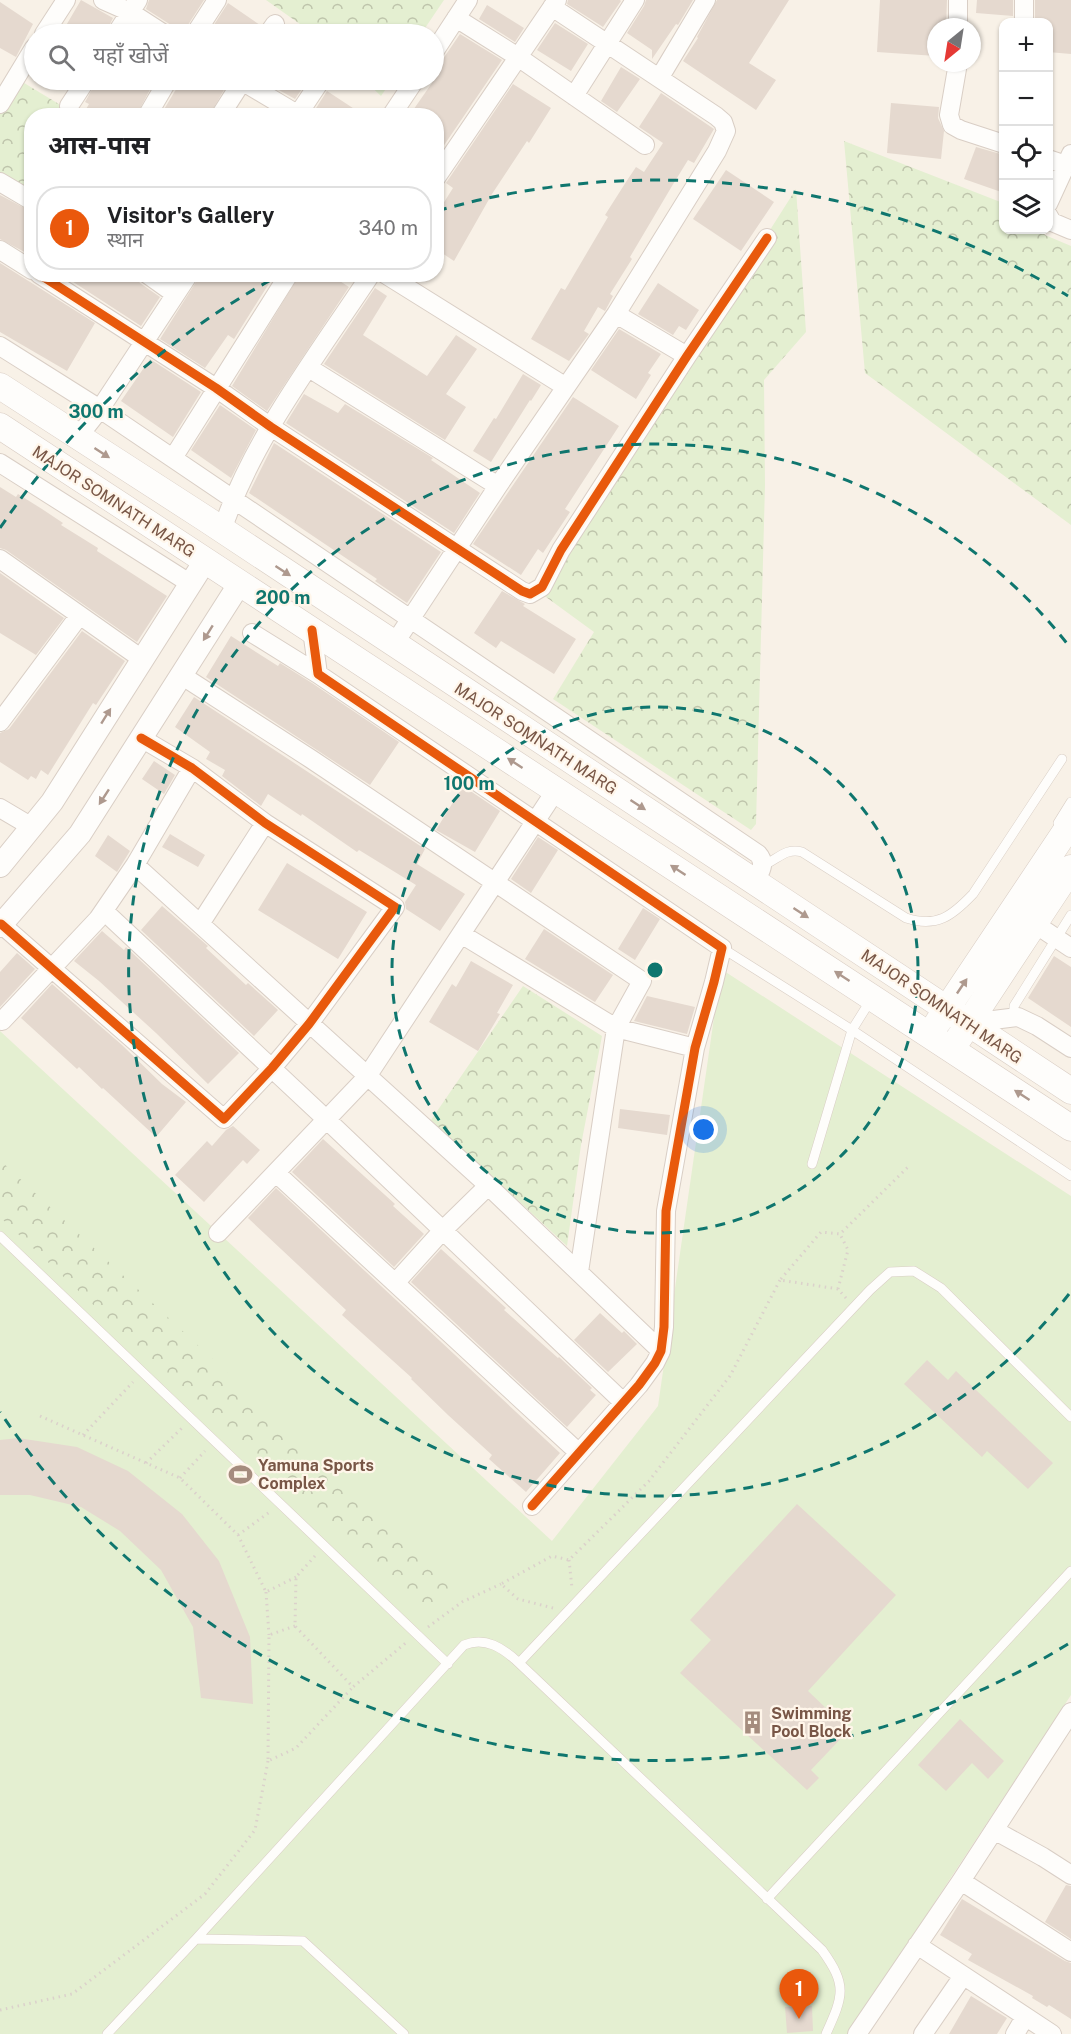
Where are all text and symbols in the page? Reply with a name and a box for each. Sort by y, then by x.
north arrow [927,18,981,72]
map controls [999,18,1053,234]
button: + [999,18,1053,72]
search box [24,24,444,90]
icon: search [45,41,78,74]
text: यहाँ खोजें [93,42,169,68]
button: − [999,72,1053,126]
button: locate [999,126,1053,180]
text: आस-पास [48,129,150,160]
button: layers [999,180,1053,234]
text: Visitor's Gallery [107,202,274,228]
text: 1 [65,216,74,240]
text: 340 m [358,216,418,240]
text: स्थान [107,228,143,252]
text: 300 m [68,401,124,422]
street label: MAJOR SOMNATH MARG [29,442,199,561]
one-way arrow [94,447,110,458]
one-way arrow [274,565,290,577]
text: 200 m [256,587,310,608]
one-way arrow [203,625,214,641]
street label: MAJOR SOMNATH MARG [451,679,621,798]
one-way arrow [101,708,112,724]
one-way arrow [507,758,523,769]
text: 100 m [443,773,495,794]
one-way arrow [98,789,109,805]
one-way arrow [630,800,646,811]
one-way arrow [671,864,687,876]
one-way arrow [793,907,809,918]
street label: MAJOR SOMNATH MARG [858,945,1026,1068]
centre of rings [645,960,665,980]
one-way arrow [834,971,850,982]
one-way arrow [957,977,968,994]
one-way arrow [1014,1090,1030,1101]
your location [689,1115,718,1144]
place label: Yamuna Sports Complex [258,1456,374,1493]
sports icon: Yamuna Sports Complex [227,1461,253,1487]
place label: Swimming Pool Block [771,1704,852,1741]
building icon: Swimming Pool Block [740,1709,766,1735]
pin: 1 [780,1970,818,2019]

